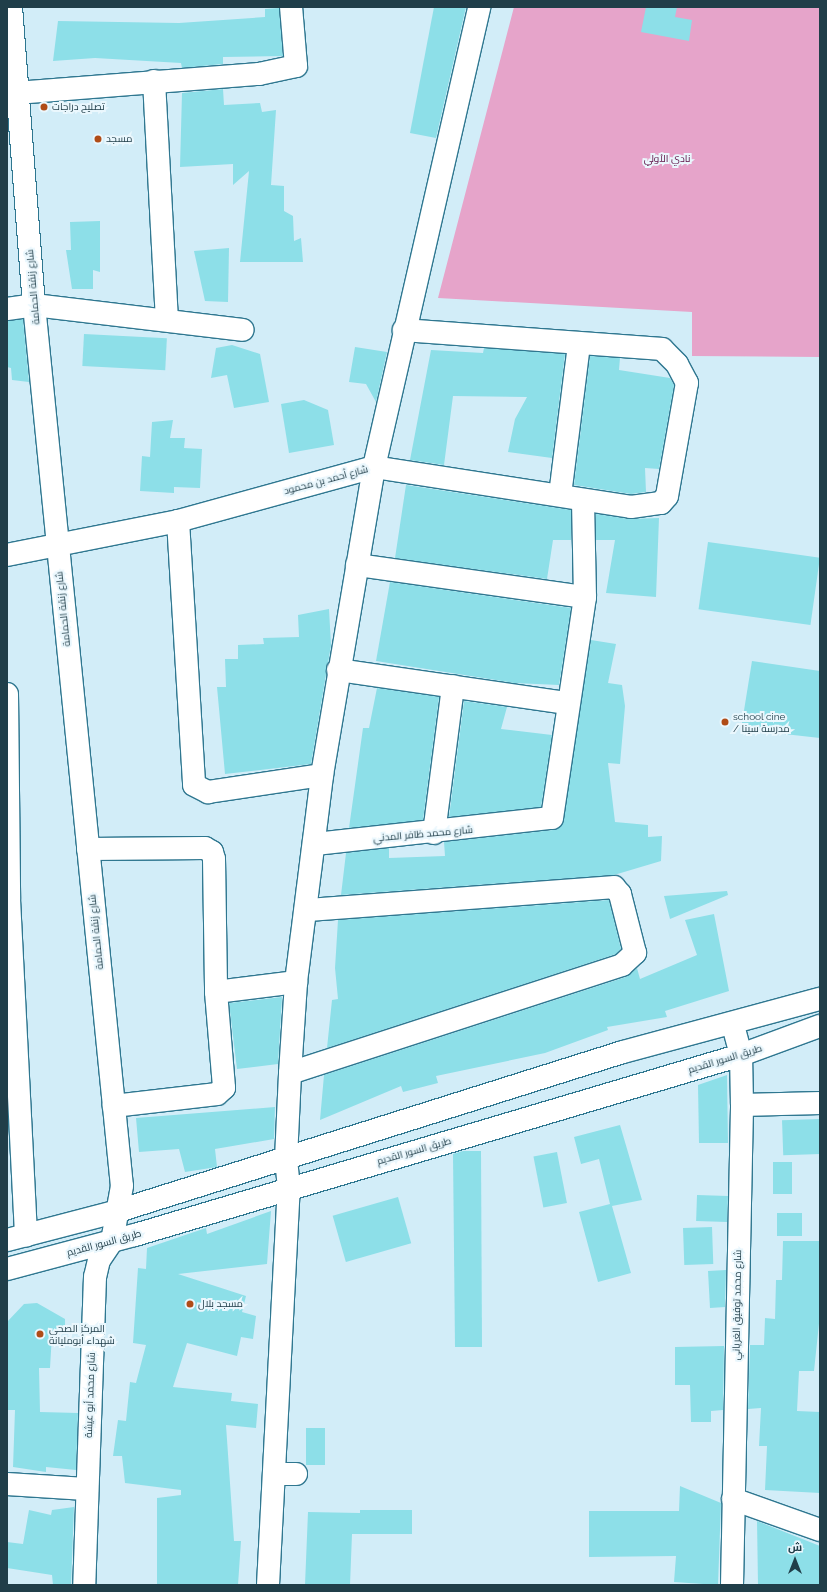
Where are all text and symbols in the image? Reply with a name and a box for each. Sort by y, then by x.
place label: تصليح دراجات [52,101,105,113]
marker: تصليح دراجات [39,102,49,112]
place label: مسجد [106,133,132,145]
marker: مسجد [93,134,103,144]
park label: نادي الأولي [644,153,690,165]
street label: شارع زنقة الحمامة [24,249,42,325]
street label: شارع أحمد بن محمود [283,463,369,497]
street label: شارع زنقة الحمامة [53,571,73,647]
place label: school cine / مدرسة سينا [733,710,790,734]
marker: school cine / مدرسة سينا [720,717,730,727]
street label: شارع محمد ظافر المدني [373,824,473,844]
street label: شارع زنقة الحمامة [86,894,106,970]
street label: طريق السور القديم [687,1042,763,1076]
street label: طريق السور القديم [375,1135,453,1167]
street label: طريق السور القديم [65,1227,143,1259]
street label: شارع محمد توفيق الغرياني [730,1250,744,1360]
place label: مسجد بلال [198,1298,243,1310]
marker: مسجد بلال [185,1299,195,1309]
place label: المركز الصحي شهداء أبومليانة [49,1322,115,1346]
marker: المركز الصحي شهداء أبومليانة [34,1328,46,1340]
street label: شارع محمد أبو عيشة [83,1352,97,1438]
north arrow [775,1540,815,1580]
text: ش [788,1541,802,1554]

